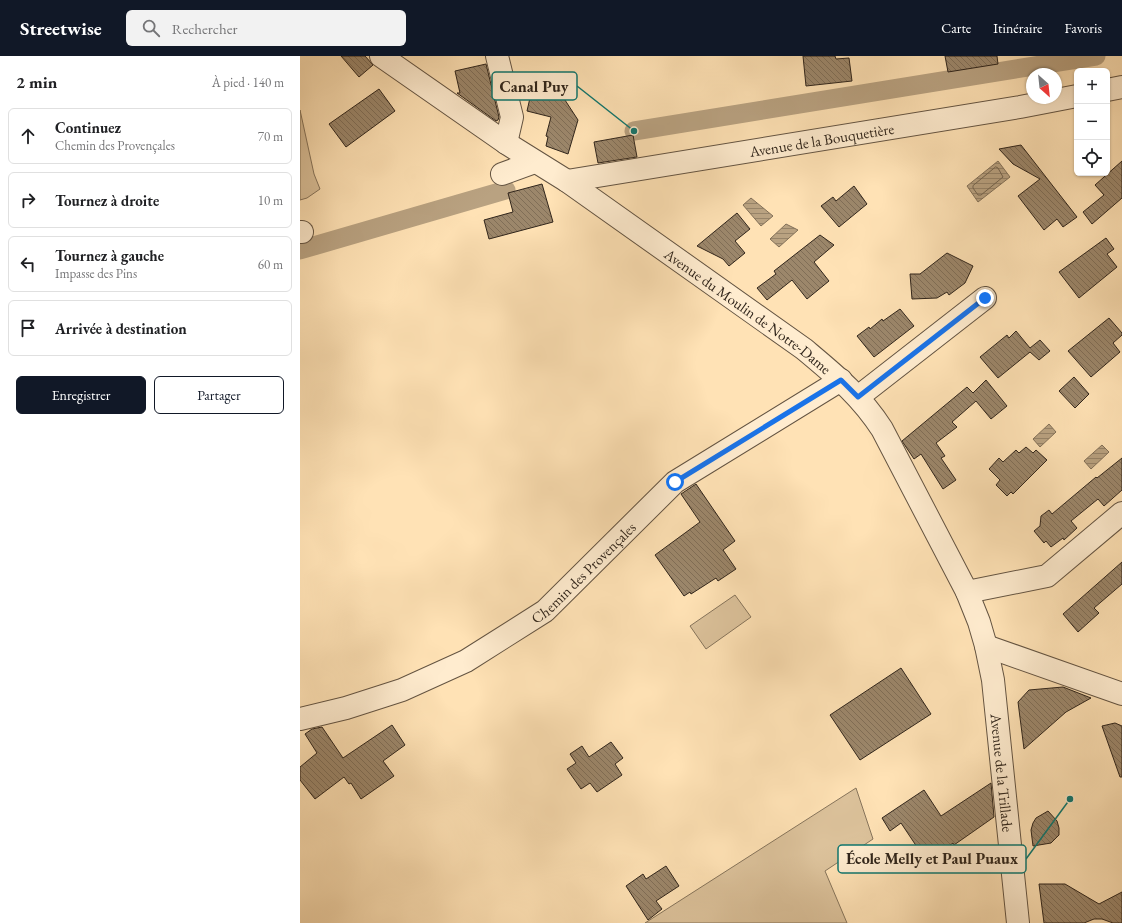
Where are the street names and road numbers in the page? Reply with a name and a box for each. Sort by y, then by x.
street label: Avenue de la Bouquetière [747,118,895,161]
street label: Avenue du Moulin de Notre-Dame [660,243,836,378]
street label: Chemin des Provençales [527,517,639,627]
street label: Avenue de la Trillade [987,712,1018,833]

